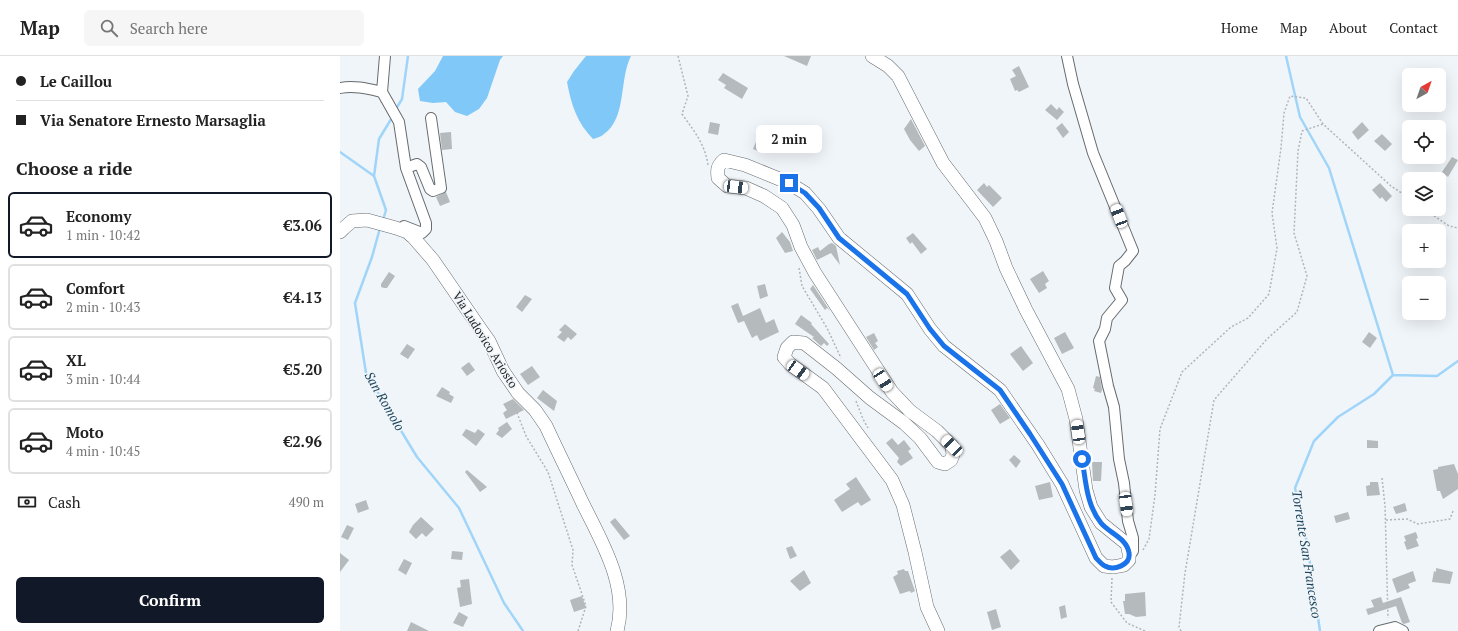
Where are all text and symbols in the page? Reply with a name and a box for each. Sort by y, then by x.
search box [84,10,364,46]
text: Map [20,15,60,40]
icon: search [98,17,120,39]
text: Search here [130,18,208,38]
text: Home [1221,18,1258,37]
text: Map [1280,18,1307,37]
text: About [1329,18,1367,37]
text: Contact [1389,18,1438,37]
north arrow [1402,68,1446,112]
map controls [1402,68,1446,320]
text: Le Caillou [40,71,112,91]
text: Via Senatore Ernesto Marsaglia [40,110,266,130]
button: locate [1402,120,1446,164]
callout: 2 min [756,125,822,153]
text: 2 min [771,130,807,148]
text: Choose a ride [16,156,132,180]
button: layers [1402,172,1446,216]
route end [780,174,798,192]
car [723,180,749,194]
car [1109,203,1129,229]
text: Economy [66,206,131,226]
icon: car [18,207,54,243]
text: €3.06 [284,215,322,235]
button: + [1402,224,1446,268]
text: 1 min · 10:42 [66,226,140,244]
button: − [1402,276,1446,320]
text: Comfort [66,278,125,298]
icon: car [18,279,54,315]
text: €4.13 [284,287,322,307]
street label: Via Ludovico Ariosto [450,289,521,391]
text: 2 min · 10:43 [66,298,140,316]
text: XL [66,350,86,370]
icon: car [18,351,54,387]
car [785,358,811,382]
text: €5.20 [284,359,322,379]
car [871,367,895,393]
water label: San Romolo [361,368,409,434]
text: 3 min · 10:44 [66,370,140,388]
car [1070,419,1086,445]
text: Moto [66,422,104,442]
icon: car [18,423,54,459]
text: €2.96 [284,431,322,451]
car [939,433,965,459]
text: 4 min · 10:45 [66,442,140,460]
route start [1073,450,1091,468]
water label: Torrente San Francesco [1288,488,1326,620]
icon: cash [16,491,38,513]
car [1119,491,1133,517]
text: Cash [48,492,81,512]
text: 490 m [289,493,324,511]
button: Confirm [16,577,324,623]

